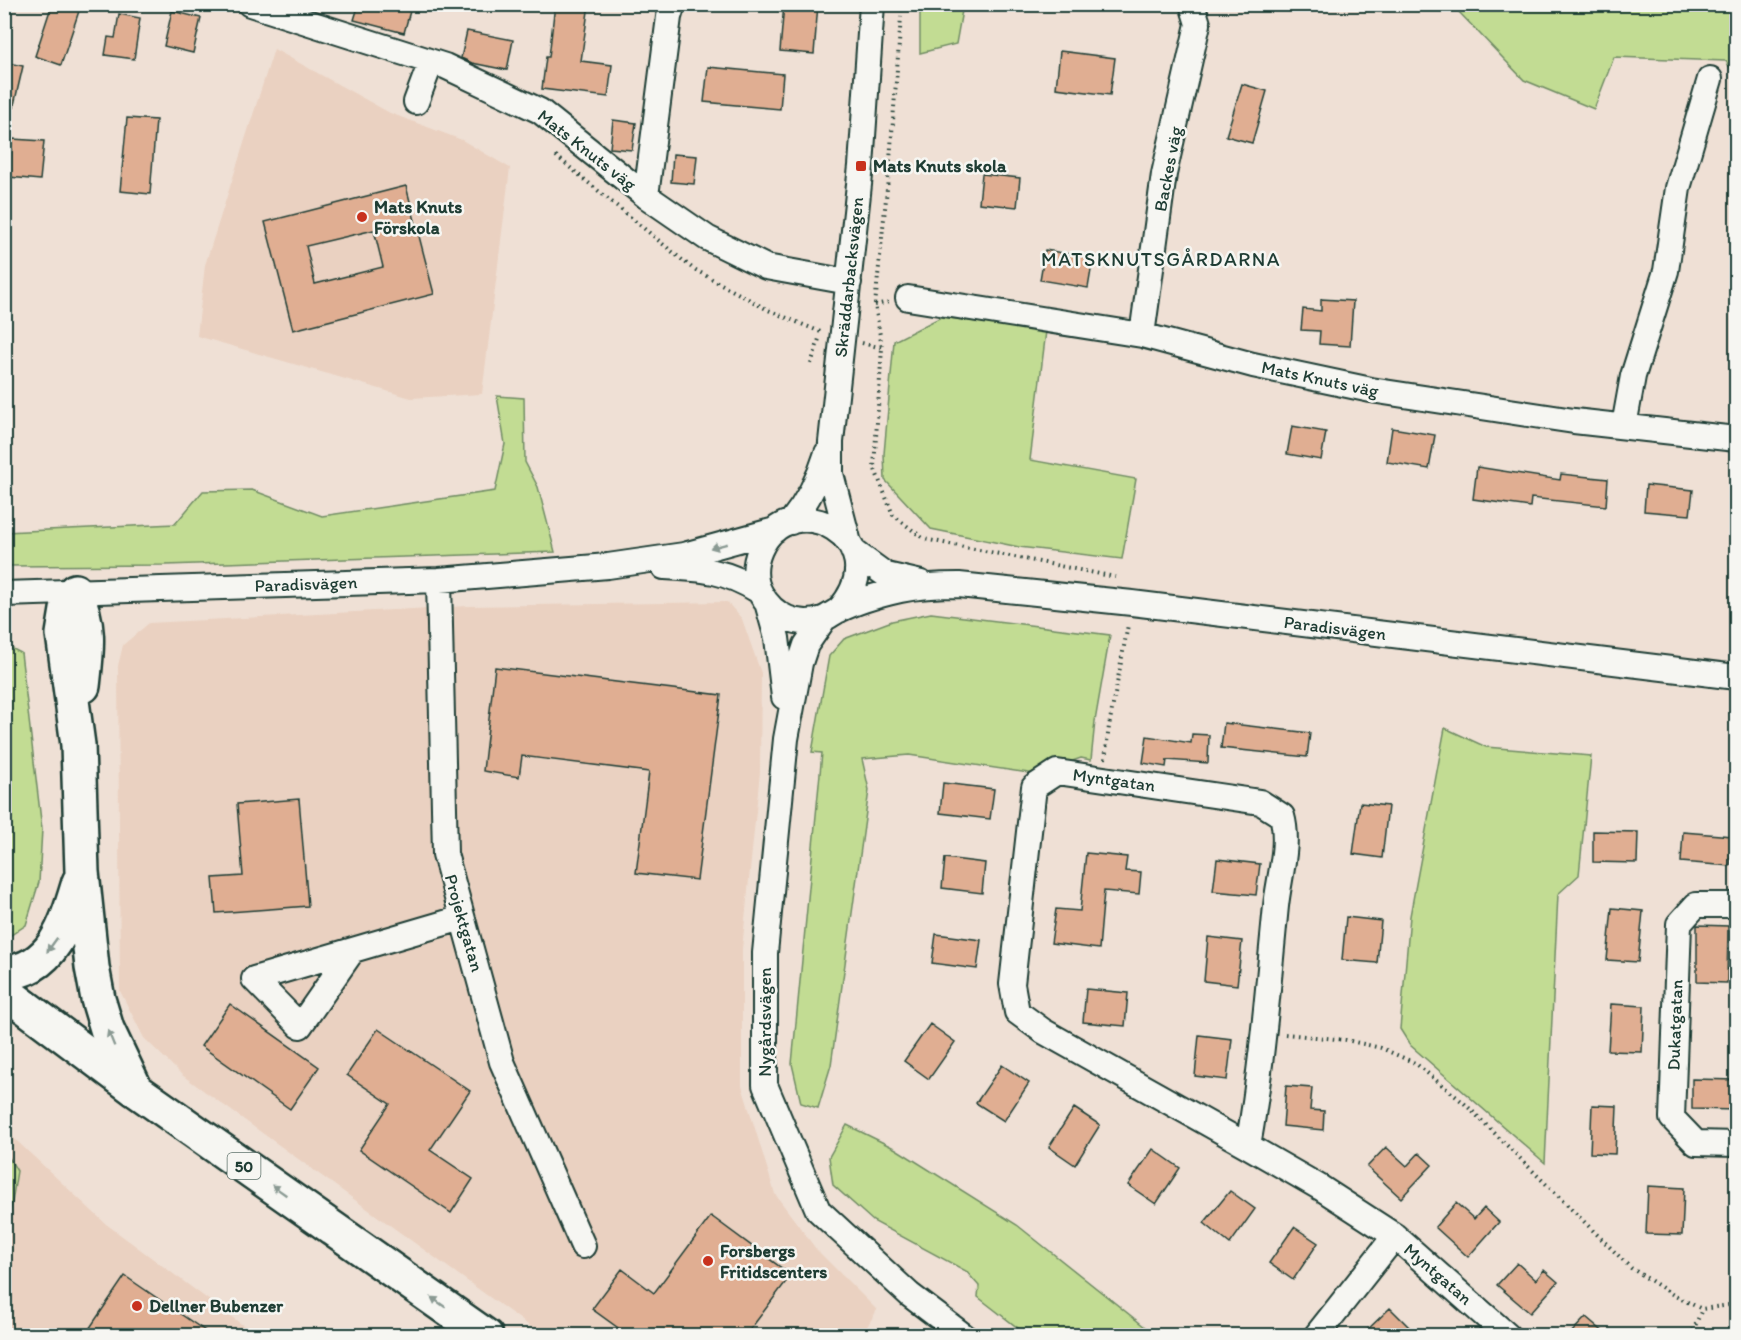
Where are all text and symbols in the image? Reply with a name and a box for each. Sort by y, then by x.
street label: Mats Knuts väg [533,105,641,196]
street label: Backes väg [1149,124,1187,213]
place label: Mats Knuts skola [873,155,1007,177]
marker: Mats Knuts skola [854,159,868,173]
place label: Mats Knuts Förskola [374,196,462,239]
street label: Skräddarbacksvägen [830,196,868,358]
marker: Mats Knuts Förskola [355,210,369,224]
district label: MATSKNUTSGÅRDARNA [1041,247,1281,271]
street label: Mats Knuts väg [1259,356,1381,402]
one-way arrow [710,541,728,551]
street label: Paradisvägen [254,571,358,597]
street label: Paradisvägen [1283,611,1387,645]
street label: Myntgatan [1071,763,1157,797]
street label: Projektgatan [440,872,488,974]
one-way arrow [46,936,58,952]
street label: Nygårdsvägen [754,967,776,1077]
street label: Dukatgatan [1662,979,1688,1071]
one-way arrow [105,1028,115,1046]
road number: 50 [228,1153,260,1179]
one-way arrow [271,1184,287,1196]
street label: Myntgatan [1399,1238,1477,1310]
place label: Forsbergs Fritidscenters [720,1240,827,1283]
marker: Forsbergs Fritidscenters [701,1254,715,1268]
place label: Dellner Bubenzer [149,1295,284,1317]
one-way arrow [431,1296,447,1308]
marker: Dellner Bubenzer [130,1299,144,1313]

